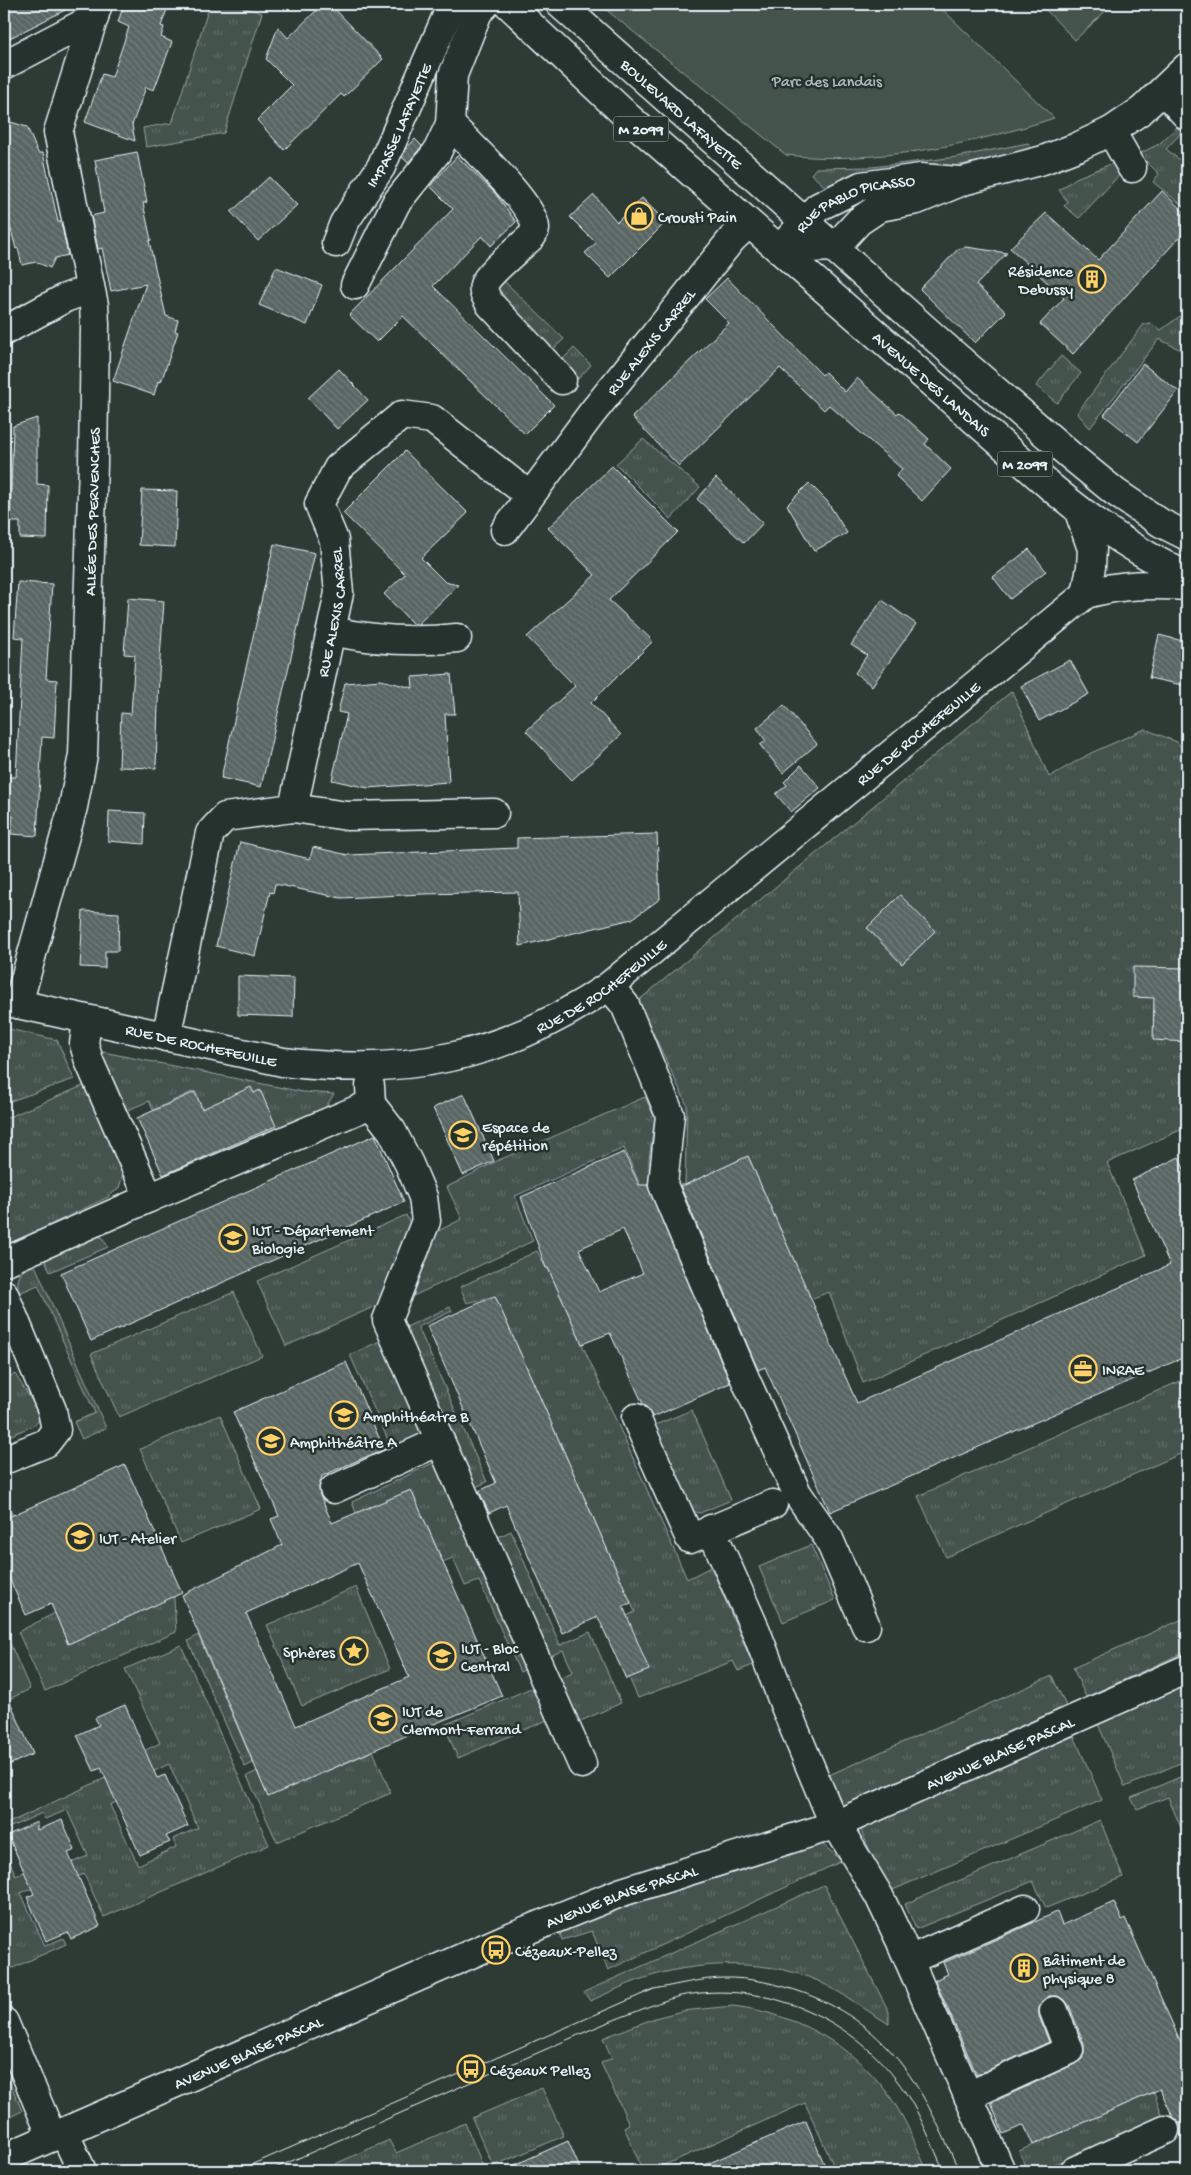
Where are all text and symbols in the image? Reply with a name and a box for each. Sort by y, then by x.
street label: BOULEVARD LAFAYETTE [615,56,746,175]
street label: IMPASSE LAFAYETTE [364,60,438,192]
park label: Parc des Landais [771,74,883,93]
road number: M 2099 [614,116,668,142]
street label: RUE PABLO PICASSO [793,173,917,238]
shop icon: Crousti Pain [624,201,654,231]
place label: Crousti Pain [658,210,737,229]
place label: Résidence Debussy [1008,264,1074,301]
building icon: Résidence Debussy [1077,264,1107,294]
street label: RUE ALEXIS CARREL [604,286,702,400]
street label: AVENUE DES LANDAIS [867,329,993,443]
street label: ALLÉE DES PERVENCHES [82,427,107,596]
road number: M 2099 [998,452,1052,476]
street label: RUE ALEXIS CARREL [315,545,353,679]
street label: RUE DE ROCHEFEUILLE [854,678,986,792]
street label: RUE DE ROCHEFEUILLE [534,936,672,1040]
street label: RUE DE ROCHEFEUILLE [123,1022,279,1074]
school or university icon: Espace de répétition [448,1120,478,1150]
place label: Espace de répétition [482,1120,550,1157]
school or university icon: IUT - Département Biologie [218,1223,248,1253]
place label: IUT - Département Biologie [251,1223,375,1260]
office icon: INRAE [1068,1354,1098,1384]
place label: INRAE [1102,1363,1145,1382]
school or university icon: Amphithéatre B [329,1400,359,1430]
place label: Amphithéatre B [363,1409,469,1428]
school or university icon: Amphithéâtre A [256,1426,286,1456]
place label: Amphithéâtre A [290,1435,398,1454]
school or university icon: IUT - Atelier [65,1522,95,1552]
place label: IUT - Atelier [99,1531,177,1550]
place icon: Sphères [339,1636,369,1666]
school or university icon: IUT - Bloc Central [427,1641,457,1671]
place label: IUT - Bloc Central [461,1641,519,1678]
place label: Sphères [283,1645,336,1664]
school or university icon: IUT de Clermont-Ferrand [368,1704,398,1734]
place label: IUT de Clermont-Ferrand [402,1704,522,1741]
street label: AVENUE BLAISE PASCAL [924,1714,1079,1796]
street label: AVENUE BLAISE PASCAL [544,1862,701,1935]
bus stop icon: Cézeaux-Pellez [481,1935,511,1965]
place label: Cézeaux-Pellez [515,1944,617,1963]
building icon: Bâtiment de physique 8 [1009,1953,1039,1983]
place label: Bâtiment de physique 8 [1042,1953,1126,1990]
street label: AVENUE BLAISE PASCAL [172,2013,327,2095]
bus stop icon: Cézeaux Pellez [456,2054,486,2084]
place label: Cézeaux Pellez [490,2063,591,2082]

